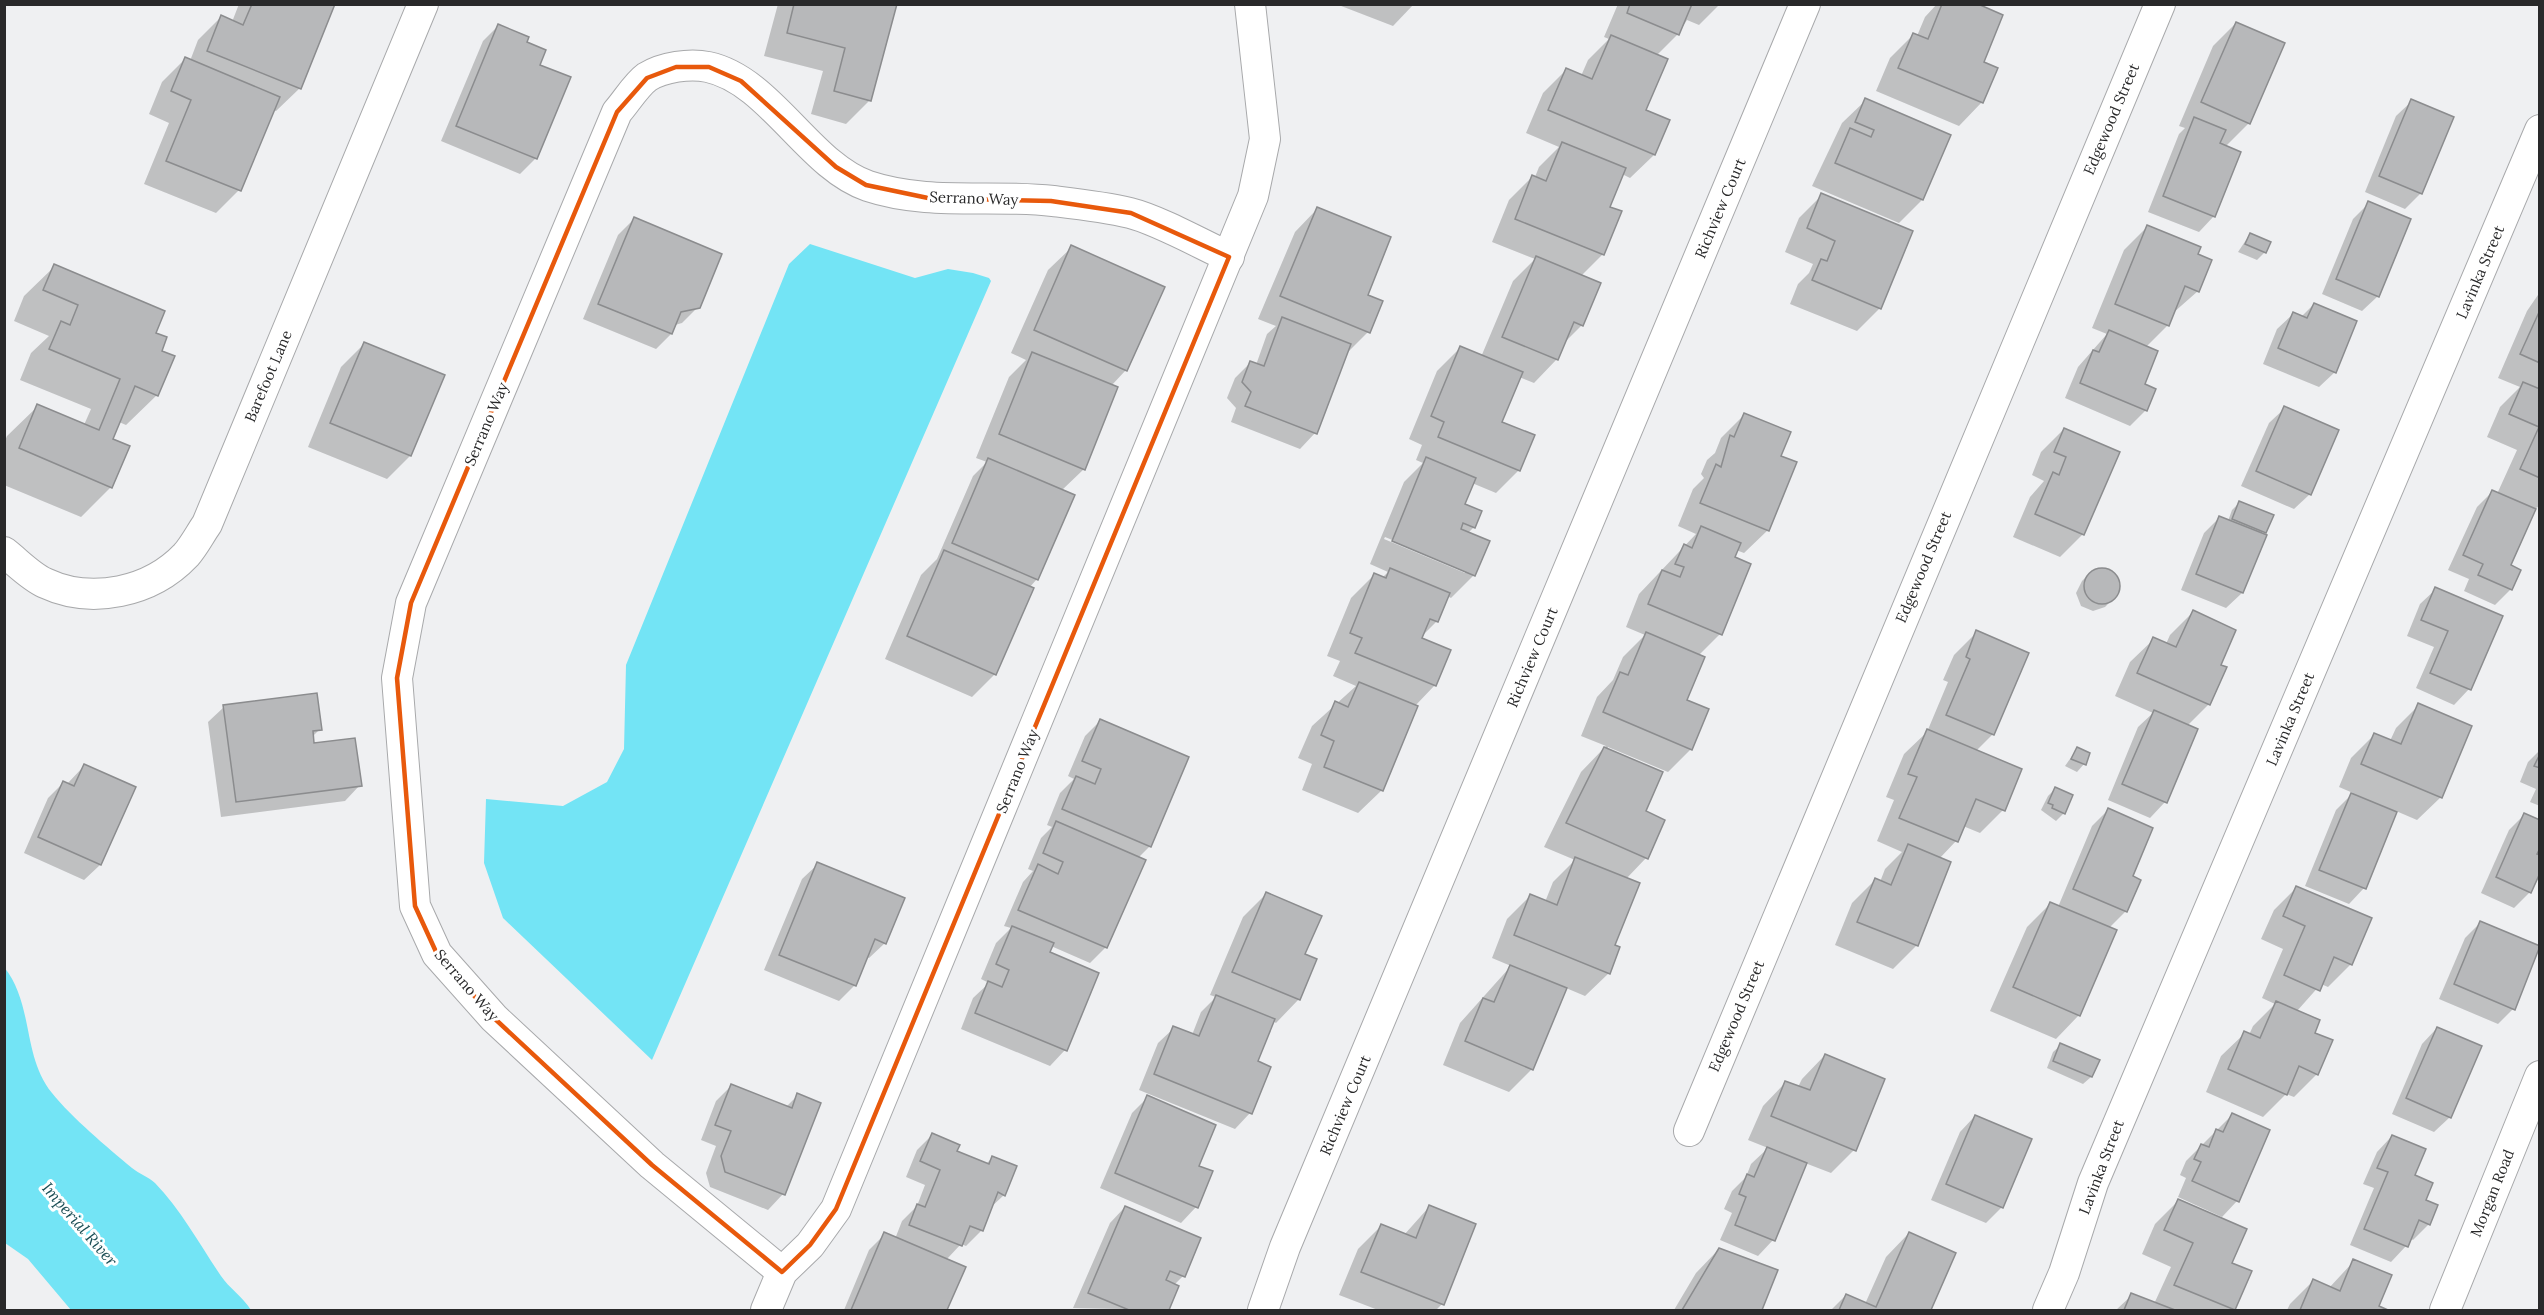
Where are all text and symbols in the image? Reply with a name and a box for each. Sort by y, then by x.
street label: Edgewood Street [2079,60,2143,178]
street label: Richview Court [1690,155,1750,261]
street label: Serrano Way [929,187,1019,209]
street label: Lavinka Street [2452,222,2508,322]
street label: Barefoot Lane [240,327,296,425]
street label: Serrano Way [460,379,512,469]
street label: Edgewood Street [1891,508,1955,626]
street label: Richview Court [1502,604,1562,710]
street label: Lavinka Street [2262,669,2318,769]
street label: Serrano Way [992,726,1042,816]
street label: Serrano Way [431,945,503,1025]
street label: Edgewood Street [1704,957,1768,1075]
street label: Richview Court [1315,1052,1375,1158]
street label: Lavinka Street [2074,1117,2128,1217]
street label: Morgan Road [2466,1146,2518,1240]
water label: Imperial River [38,1178,122,1271]

